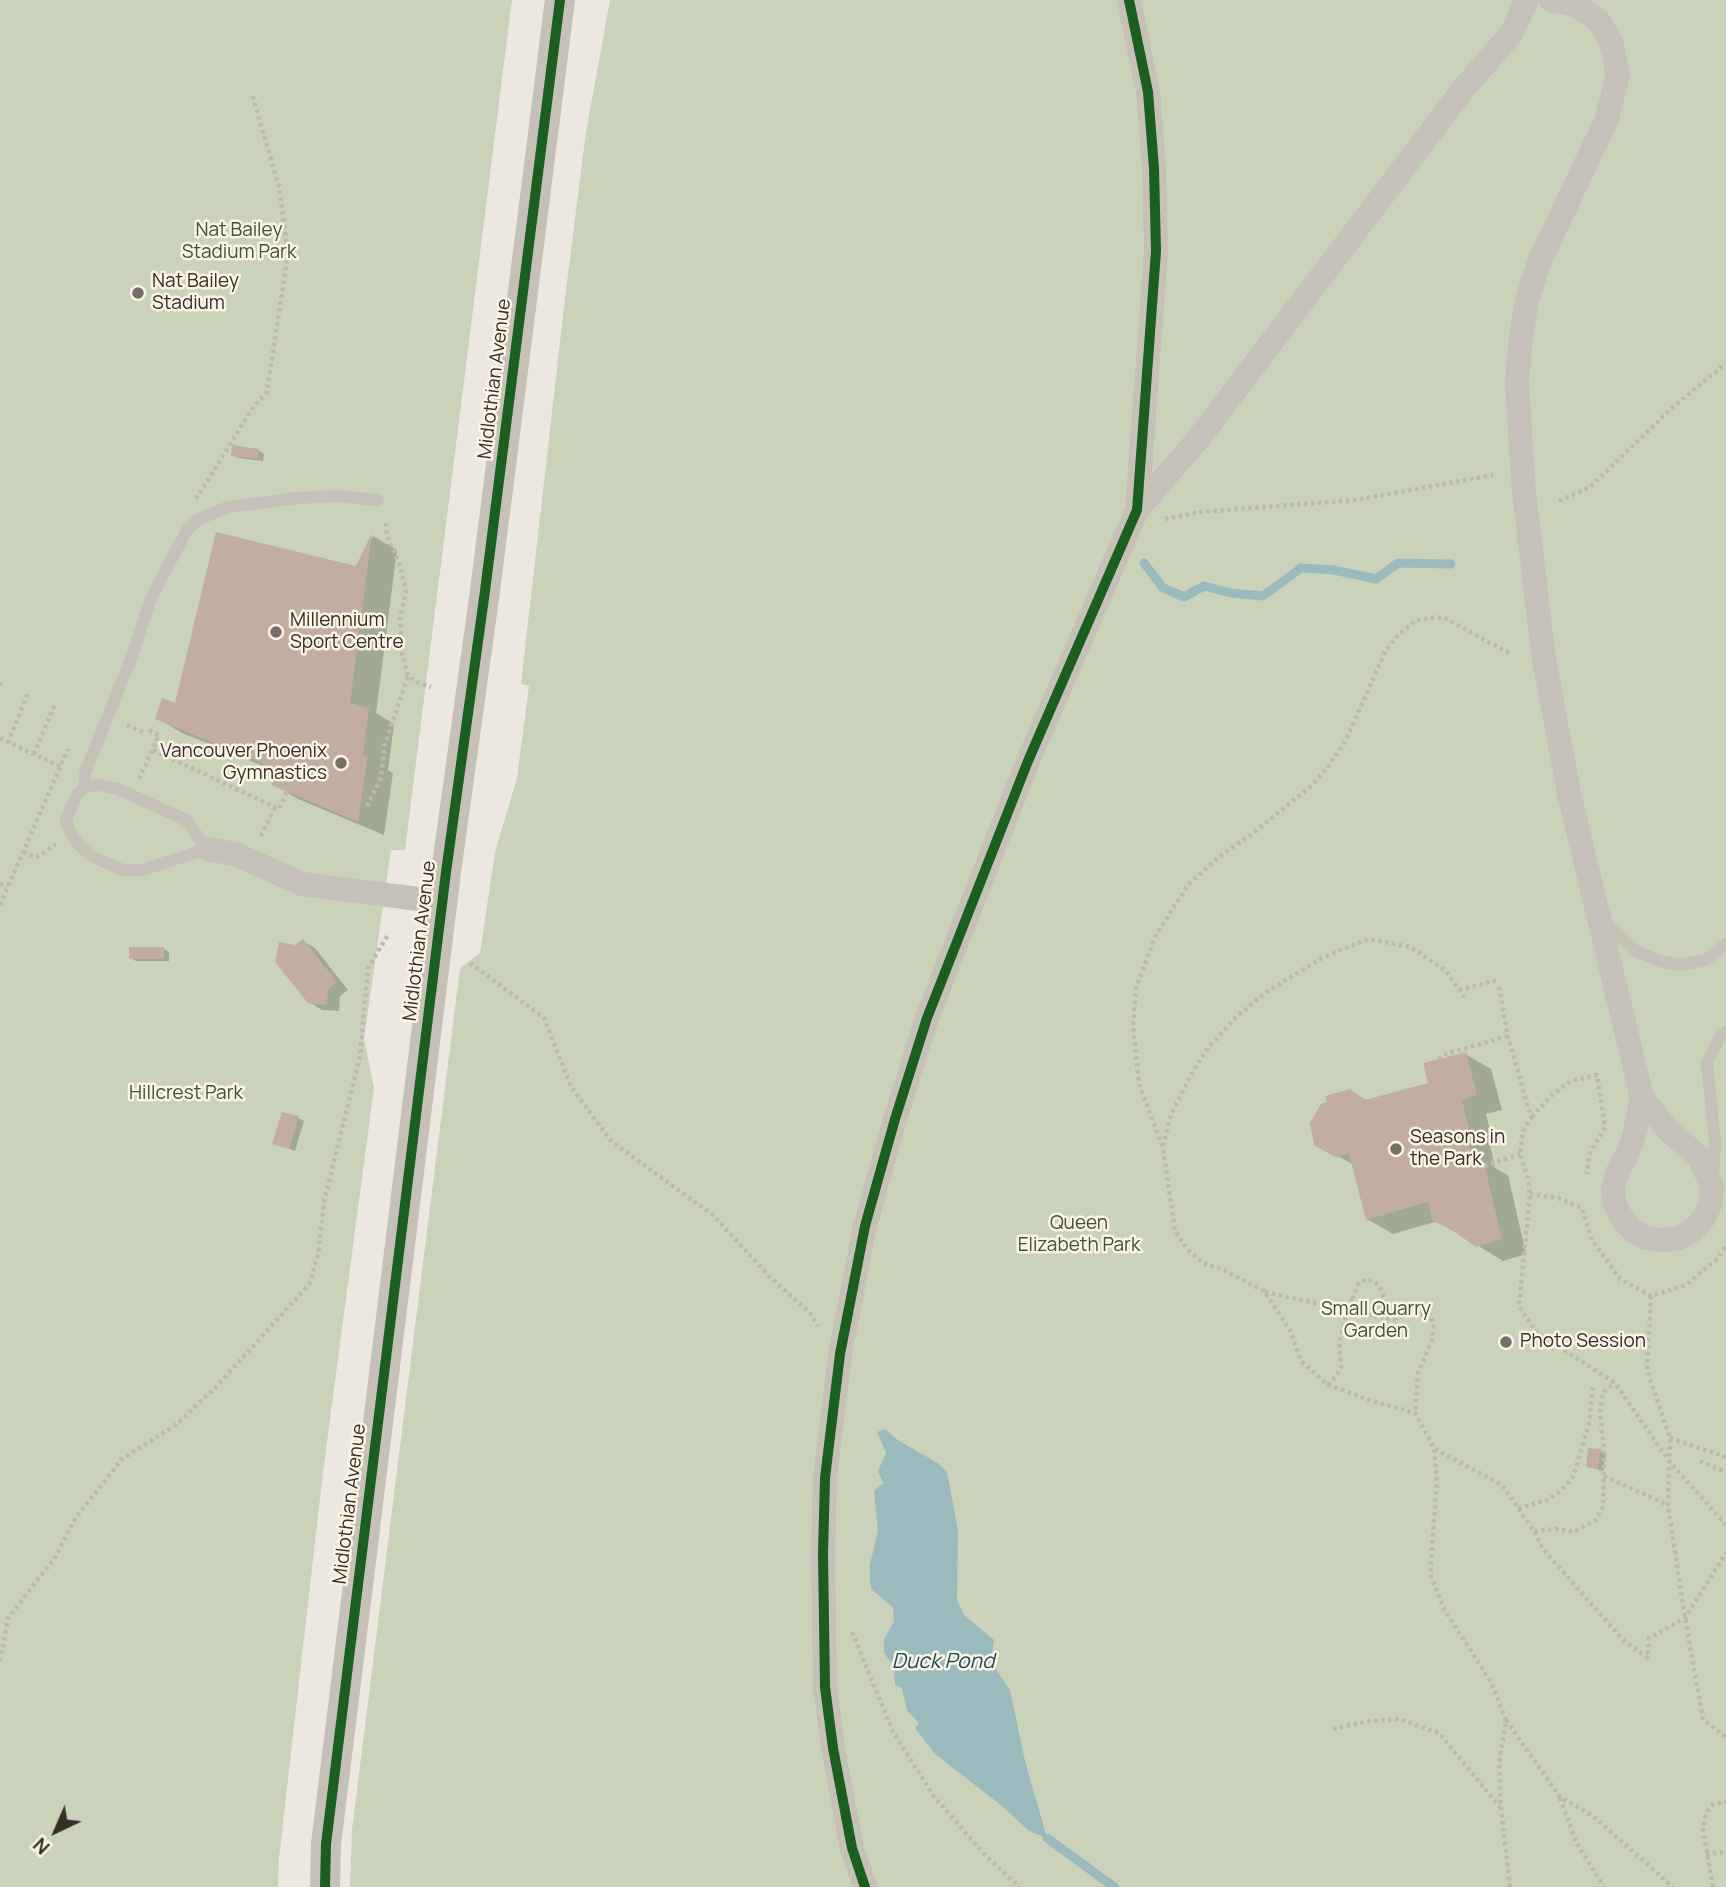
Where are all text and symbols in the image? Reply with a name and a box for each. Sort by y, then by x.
park label: Nat Bailey Stadium Park [182,220,296,264]
place label: Nat Bailey Stadium [152,271,239,315]
marker: Nat Bailey Stadium [130,285,146,301]
street label: Midlothian Avenue [474,298,516,460]
place label: Millennium Sport Centre [290,610,404,654]
marker: Millennium Sport Centre [268,624,284,640]
place label: Vancouver Phoenix Gymnastics [160,741,327,785]
marker: Vancouver Phoenix Gymnastics [333,755,349,771]
street label: Midlothian Avenue [399,860,441,1022]
park label: Hillcrest Park [129,1083,243,1105]
place label: Seasons in the Park [1410,1127,1505,1171]
marker: Seasons in the Park [1388,1141,1404,1157]
park label: Queen Elizabeth Park [1018,1213,1140,1257]
park label: Small Quarry Garden [1321,1299,1431,1343]
place label: Photo Session [1520,1331,1646,1353]
marker: Photo Session [1498,1334,1514,1350]
street label: Midlothian Avenue [329,1423,371,1585]
water label: Duck Pond [892,1649,994,1675]
north arrow [21,1796,91,1866]
text: N [27,1832,55,1860]

